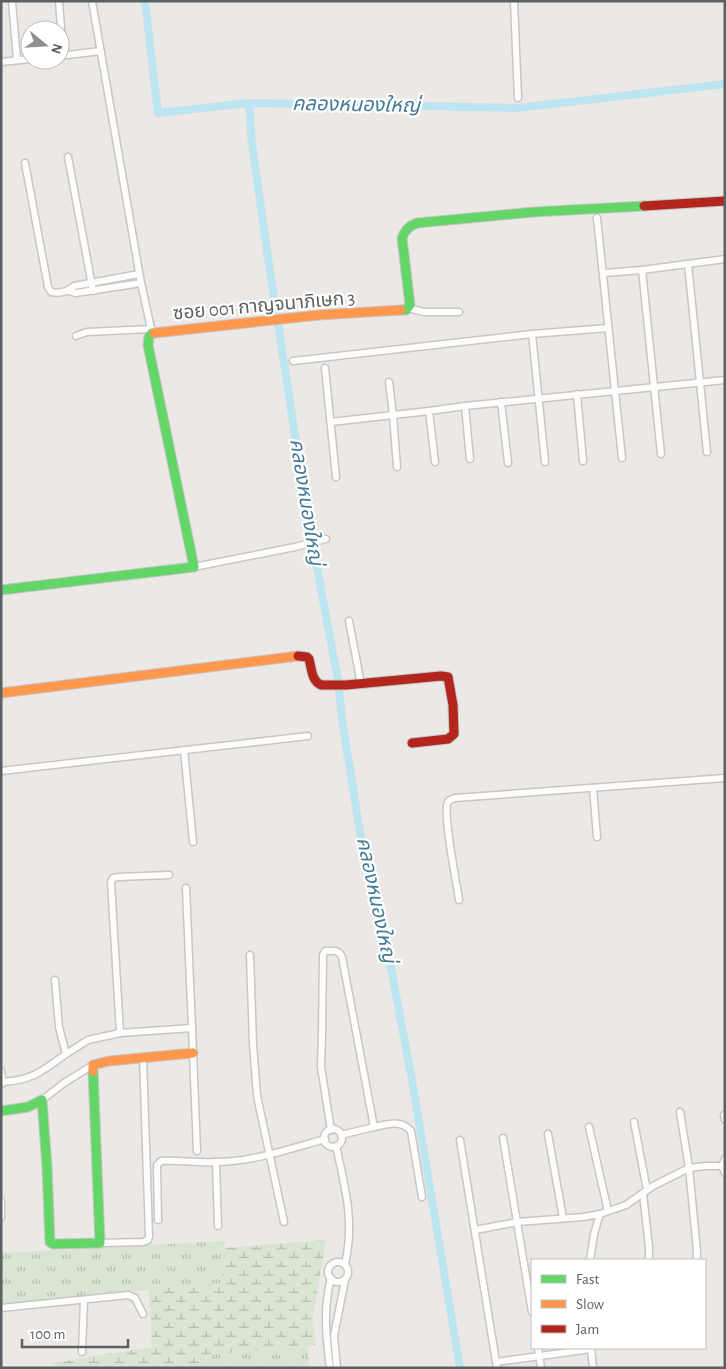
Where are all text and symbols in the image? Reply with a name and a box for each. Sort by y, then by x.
north arrow [20,20,70,70]
text: N [48,42,65,56]
water label: คลองหนองใหญ่ [292,93,423,116]
street label: ซอย 001 กาญจนาภิเษก 3 [172,289,356,323]
water label: คลองหนองใหญ่ [286,437,327,570]
water label: คลองหนองใหญ่ [353,835,401,968]
legend [531,1259,706,1349]
text: Fast [576,1272,600,1287]
text: Slow [576,1297,604,1312]
scale bar [22,1316,129,1348]
text: Jam [576,1322,599,1337]
text: 100 m [30,1327,65,1342]

